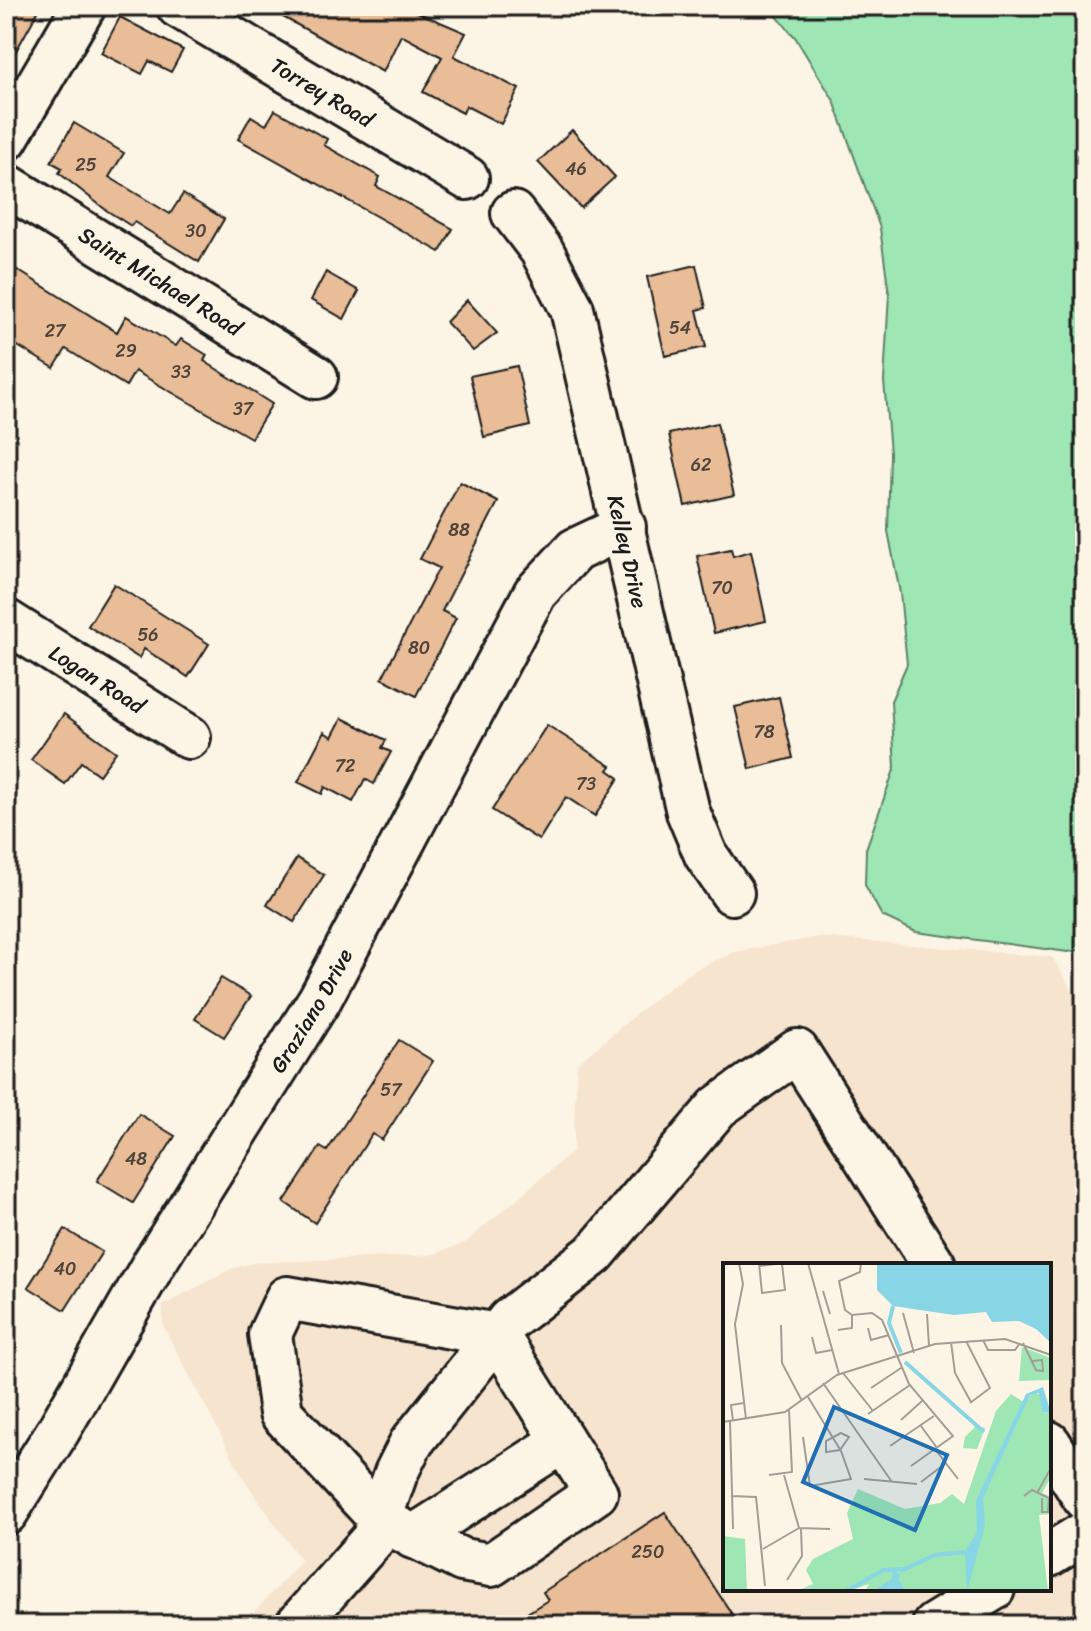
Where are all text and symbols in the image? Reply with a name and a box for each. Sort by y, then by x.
street label: Torrey Road [263,46,383,139]
house number: 25 [75,149,97,181]
house number: 46 [565,153,587,185]
street label: Saint Michael Road [71,215,252,347]
house number: 30 [185,215,207,247]
house number: 54 [669,312,691,344]
house number: 27 [45,315,67,347]
house number: 29 [115,335,137,367]
house number: 33 [171,356,191,388]
house number: 37 [233,393,255,425]
house number: 62 [691,449,711,481]
street label: Kelley Drive [596,491,660,612]
house number: 88 [448,514,470,546]
house number: 70 [711,572,733,604]
house number: 56 [137,619,159,651]
house number: 80 [408,632,430,664]
street label: Logan Road [41,633,154,725]
house number: 78 [753,716,775,748]
house number: 72 [335,750,355,782]
house number: 73 [576,768,596,800]
street label: Graziano Drive [259,941,363,1081]
house number: 57 [380,1074,403,1106]
house number: 48 [125,1143,147,1175]
house number: 40 [54,1253,76,1285]
inset map [723,1263,1051,1591]
house number: 250 [632,1536,664,1568]

